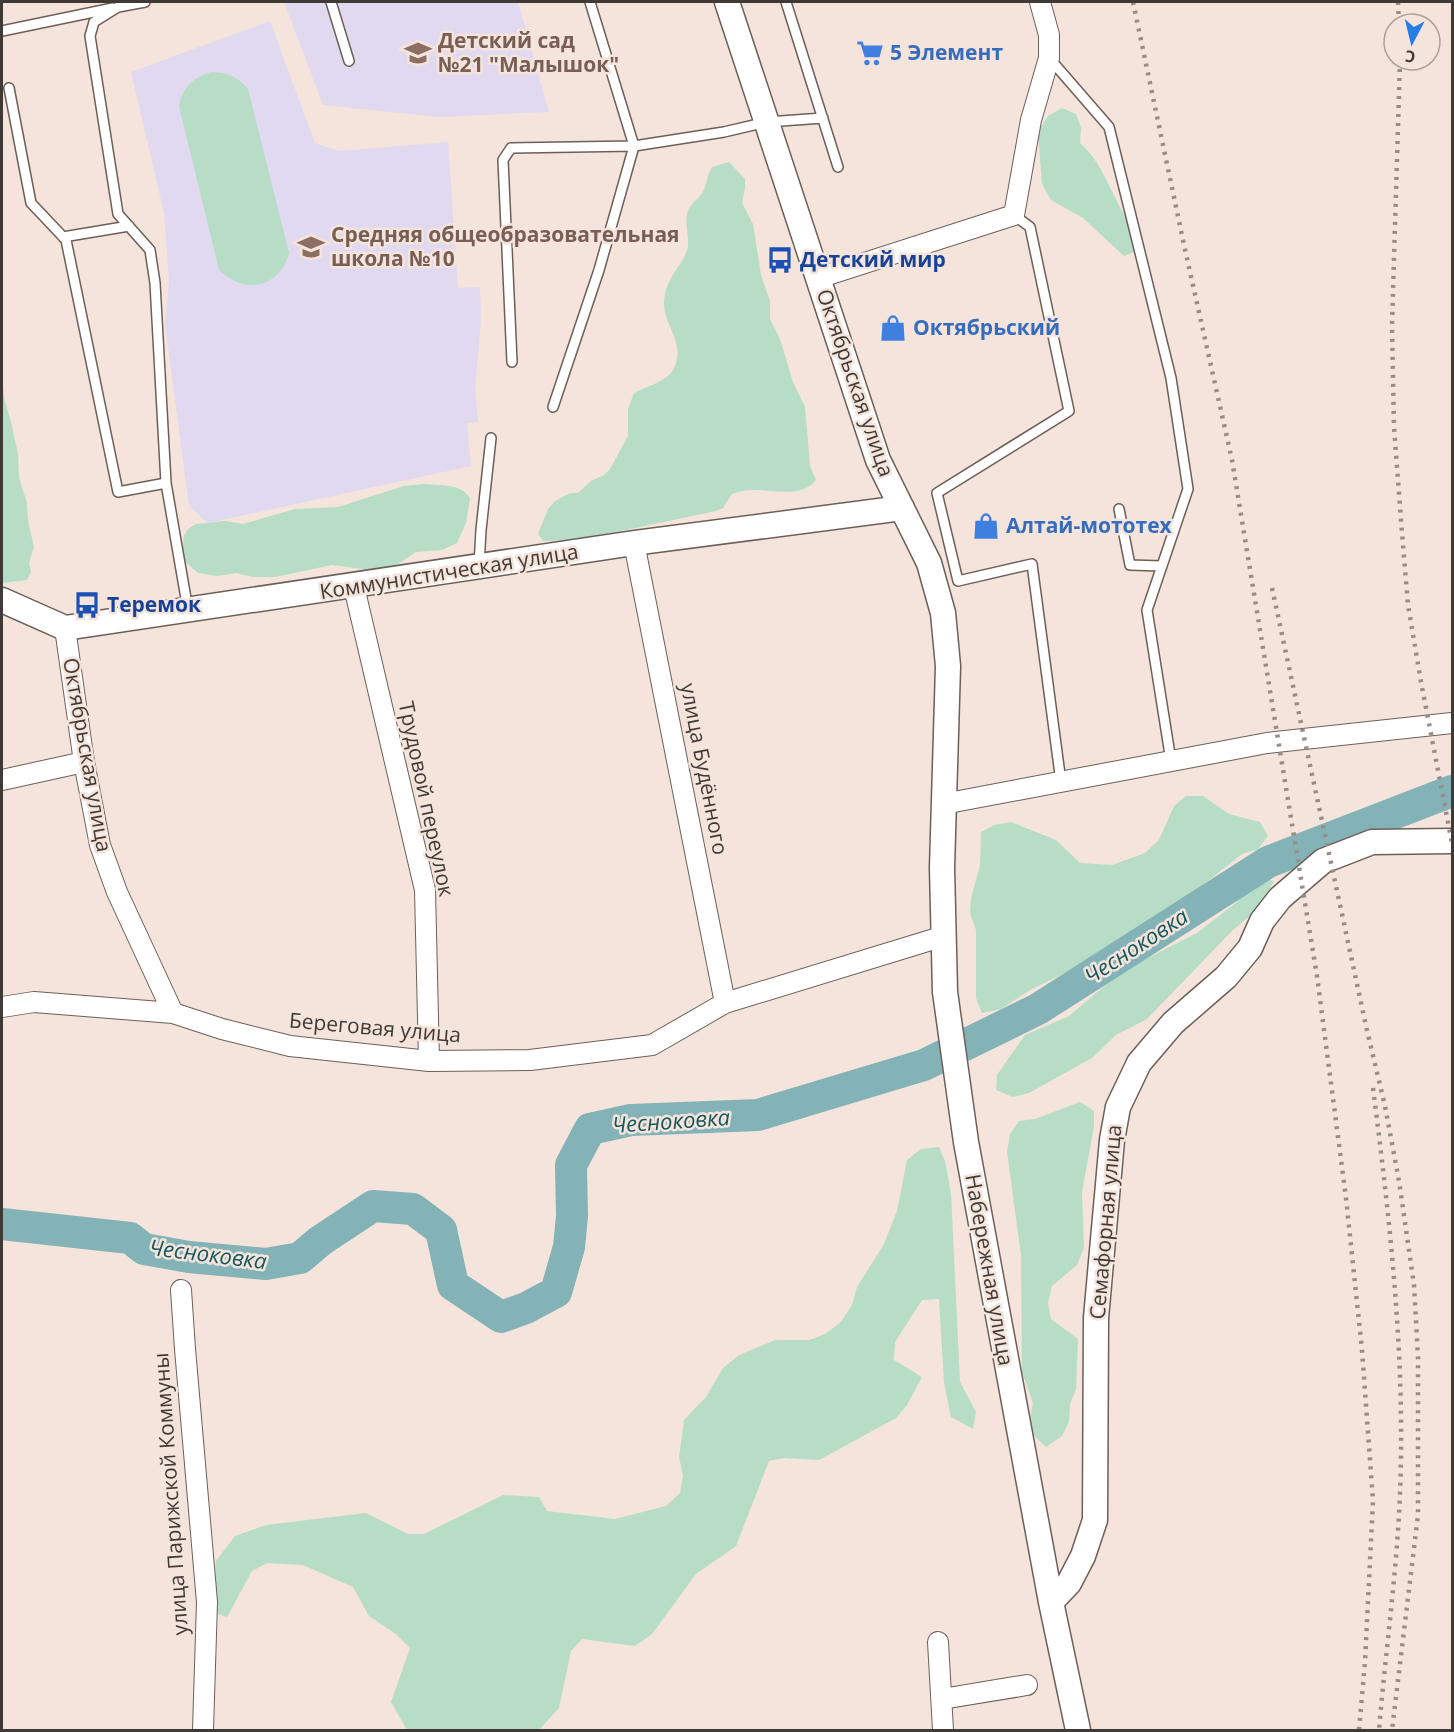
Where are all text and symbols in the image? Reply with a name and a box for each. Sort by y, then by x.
north arrow [1382,12,1442,72]
place label: Детский сад №21 "Малышок" [438,26,619,78]
school or university icon: Детский сад №21 "Малышок" [403,38,433,68]
supermarket icon: 5 Элемент [855,38,885,68]
place label: 5 Элемент [890,38,1003,66]
text: С [1404,45,1417,68]
place label: Средняя общеобразовательная школа №10 [331,220,680,272]
school or university icon: Средняя общеобразовательная школа №10 [296,232,326,262]
bus stop icon: Детский мир [765,245,795,275]
place label: Детский мир [800,245,946,273]
street label: Октябрьская улица [811,285,901,480]
shop icon: Октябрьский [878,313,908,343]
place label: Октябрьский [913,313,1060,341]
shop icon: Алтай-мототех [971,511,1001,541]
place label: Алтай-мототех [1006,511,1173,539]
street label: Коммунистическая улица [317,537,580,605]
bus stop icon: Теремок [72,590,102,620]
place label: Теремок [107,590,201,618]
street label: Октябрьская улица [57,655,119,854]
street label: улица Будённого [675,681,735,857]
street label: Трудовой переулок [393,699,461,899]
water label: Чесноковка [1078,900,1193,990]
street label: Береговая улица [288,1006,462,1048]
water label: Чесноковка [611,1101,731,1139]
street label: Семафорная улица [1083,1123,1127,1320]
street label: Набережная улица [959,1172,1021,1368]
water label: Чесноковка [148,1231,269,1275]
street label: улица Парижской Коммуны [146,1352,194,1636]

